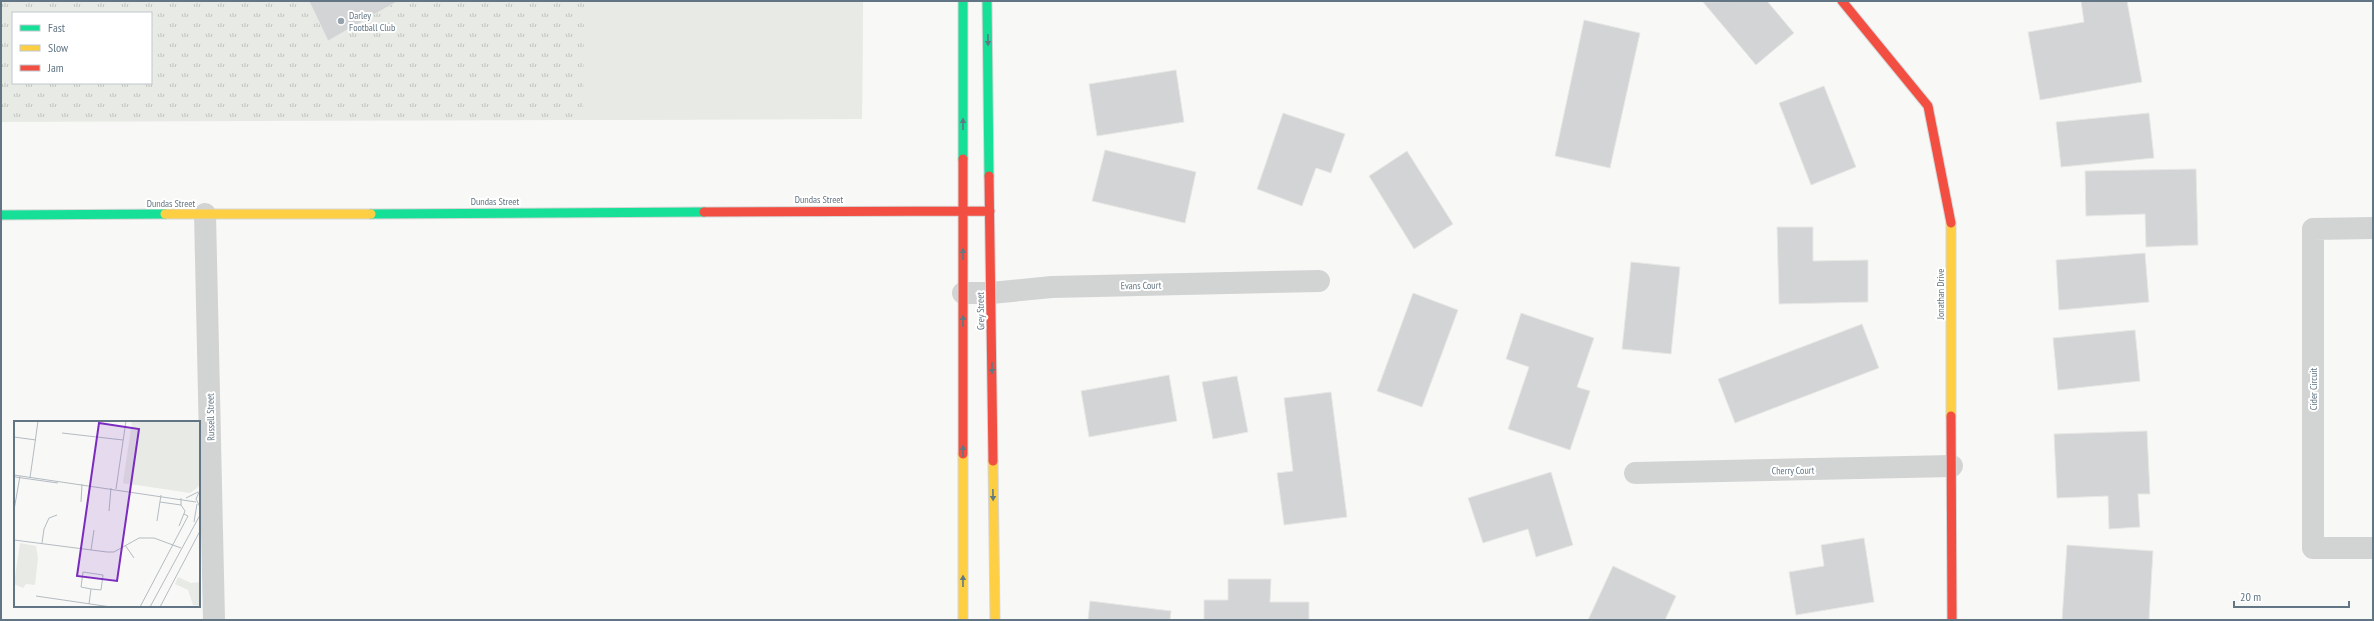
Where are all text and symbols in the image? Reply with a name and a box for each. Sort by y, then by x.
place label: Darley Football Club [349,9,395,34]
legend [12,12,152,84]
marker: Darley Football Club [336,16,346,26]
text: Fast [48,20,66,35]
one-way arrow [985,34,991,47]
text: Slow [48,40,69,55]
text: Jam [47,60,64,75]
one-way arrow [960,117,966,130]
street label: Dundas Street [795,193,844,206]
street label: Dundas Street [471,195,520,208]
street label: Dundas Street [147,197,196,210]
one-way arrow [960,247,966,260]
street label: Jonathan Drive [1934,269,1947,320]
street label: Evans Court [1121,279,1162,292]
street label: Grey Street [974,292,987,330]
one-way arrow [960,314,966,327]
one-way arrow [989,362,995,375]
street label: Cider Circuit [2307,368,2320,410]
street label: Russell Street [204,393,217,441]
inset map [14,421,200,607]
one-way arrow [960,444,966,457]
street label: Cherry Court [1771,464,1815,477]
one-way arrow [990,489,996,502]
one-way arrow [960,574,966,587]
scale bar [2234,583,2349,609]
text: 20 m [2240,589,2261,604]

